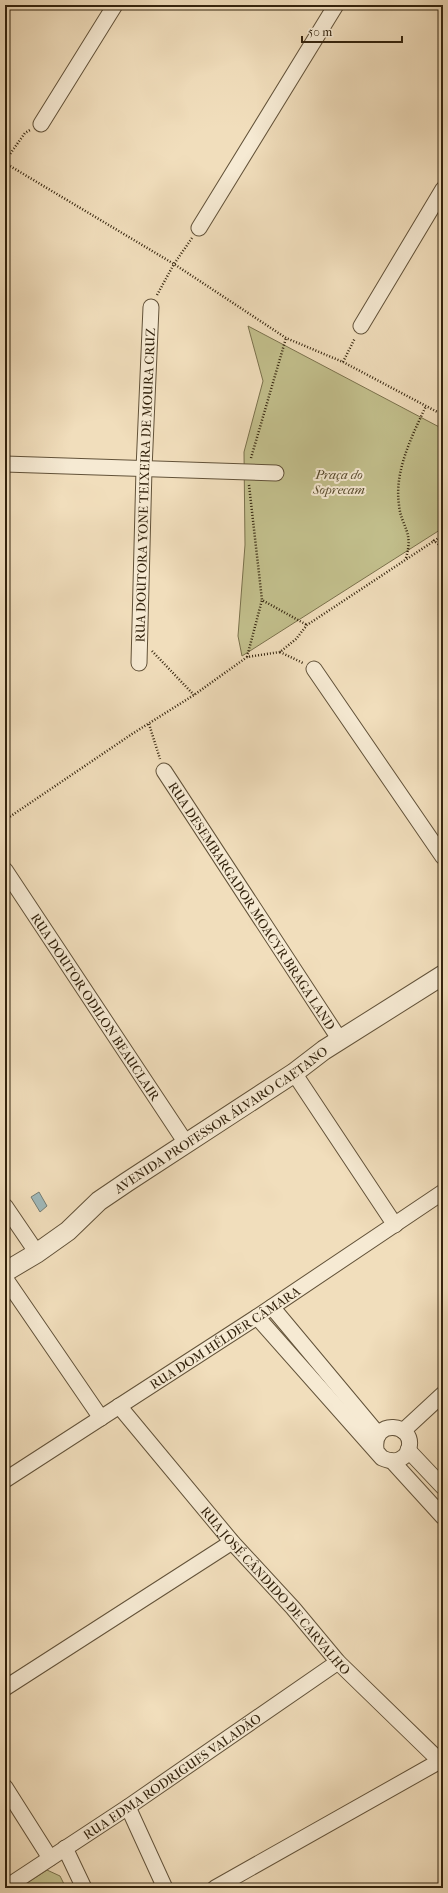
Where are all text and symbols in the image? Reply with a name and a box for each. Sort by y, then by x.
scale bar [302,18,402,44]
text: 50 m [308,25,332,39]
street label: RUA DOUTORA YONE TEIXEIRA DE MOURA CRUZ [133,327,158,643]
park label: Praça do Soprecam [312,467,365,497]
street label: RUA DESEMBARGADOR MOACYR BRAGA LAND [165,779,338,1033]
street label: RUA DOUTOR ODILON BEAUCLAIR [28,911,163,1104]
street label: AVENIDA PROFESSOR ÁLVARO CAETANO [111,1043,331,1197]
street label: RUA DOM HÉLDER CÂMARA [147,1283,304,1392]
street label: RUA JOSÉ CÂNDIDO DE CARVALHO [198,1504,353,1678]
street label: RUA EDMA RODRIGUES VALADÃO [81,1711,264,1842]

